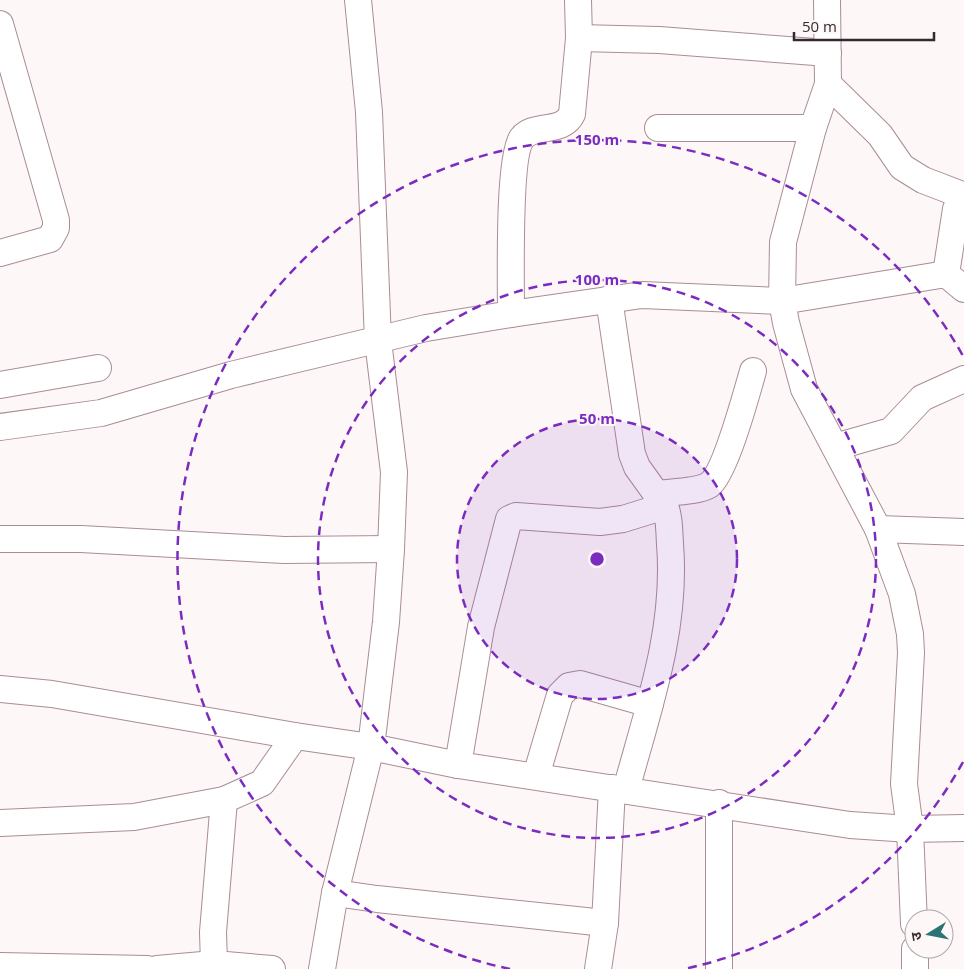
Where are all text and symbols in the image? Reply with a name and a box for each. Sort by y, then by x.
scale bar [794,10,934,42]
text: 50 m [802,16,837,36]
text: 150 m [575,129,619,149]
text: 100 m [575,269,619,289]
text: 50 m [579,408,615,428]
centre of rings [588,550,606,568]
north arrow [904,909,954,959]
text: उ [905,930,926,942]

